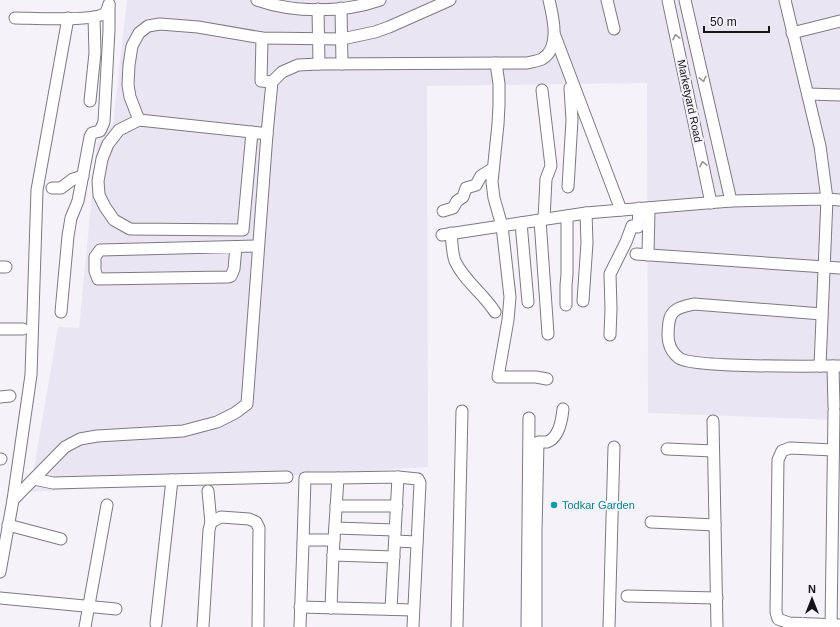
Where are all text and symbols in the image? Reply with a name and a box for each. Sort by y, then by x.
scale bar [704,8,769,34]
text: 50 m [710,15,737,29]
one-way arrow [672,34,681,40]
street label: Marketyard Road [675,58,705,144]
one-way arrow [698,76,706,82]
one-way arrow [699,161,707,168]
place label: Todkar Garden [562,499,635,511]
marker: Todkar Garden [549,500,559,510]
north arrow [792,579,832,619]
text: N [808,583,816,595]

